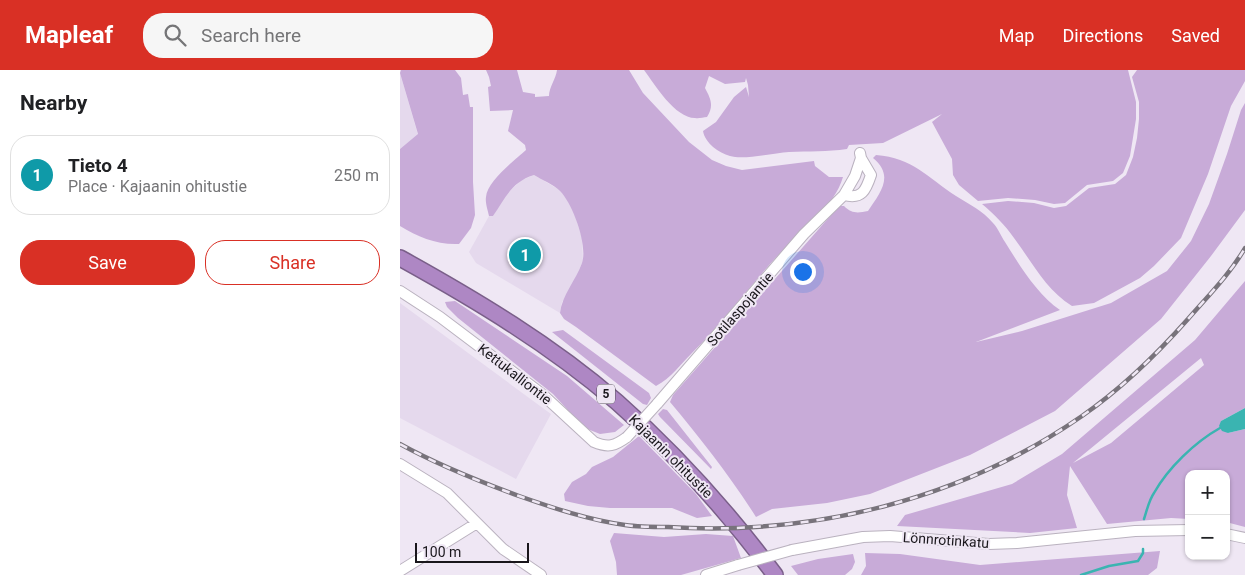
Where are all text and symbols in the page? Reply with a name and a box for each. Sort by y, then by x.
search box [143,13,493,58]
text: Mapleaf [25,21,113,49]
icon: search [161,21,189,49]
text: Search here [201,24,301,47]
text: Map [999,25,1034,46]
text: Directions [1062,25,1143,46]
text: Saved [1171,25,1220,46]
text: Nearby [20,91,87,115]
text: Tieto 4 [68,154,128,177]
text: 1 [32,166,42,185]
text: 250 m [334,166,379,185]
text: Place · Kajaanin ohitustie [68,177,247,196]
pin: 1 [509,236,541,274]
button: Save [20,240,195,285]
button: Share [205,240,380,285]
your location [790,259,816,285]
street label: Sotilaspojantie [704,269,776,349]
street label: Kettukalliontie [475,340,555,408]
road number: 5 [597,384,615,404]
street label: Kajaanin ohitustie [626,411,716,501]
map controls [1185,470,1230,560]
button: + [1185,470,1230,515]
button: − [1185,515,1230,560]
street label: Lönnrotinkatu [902,529,990,551]
scale bar [415,540,529,563]
text: 100 m [422,544,461,560]

